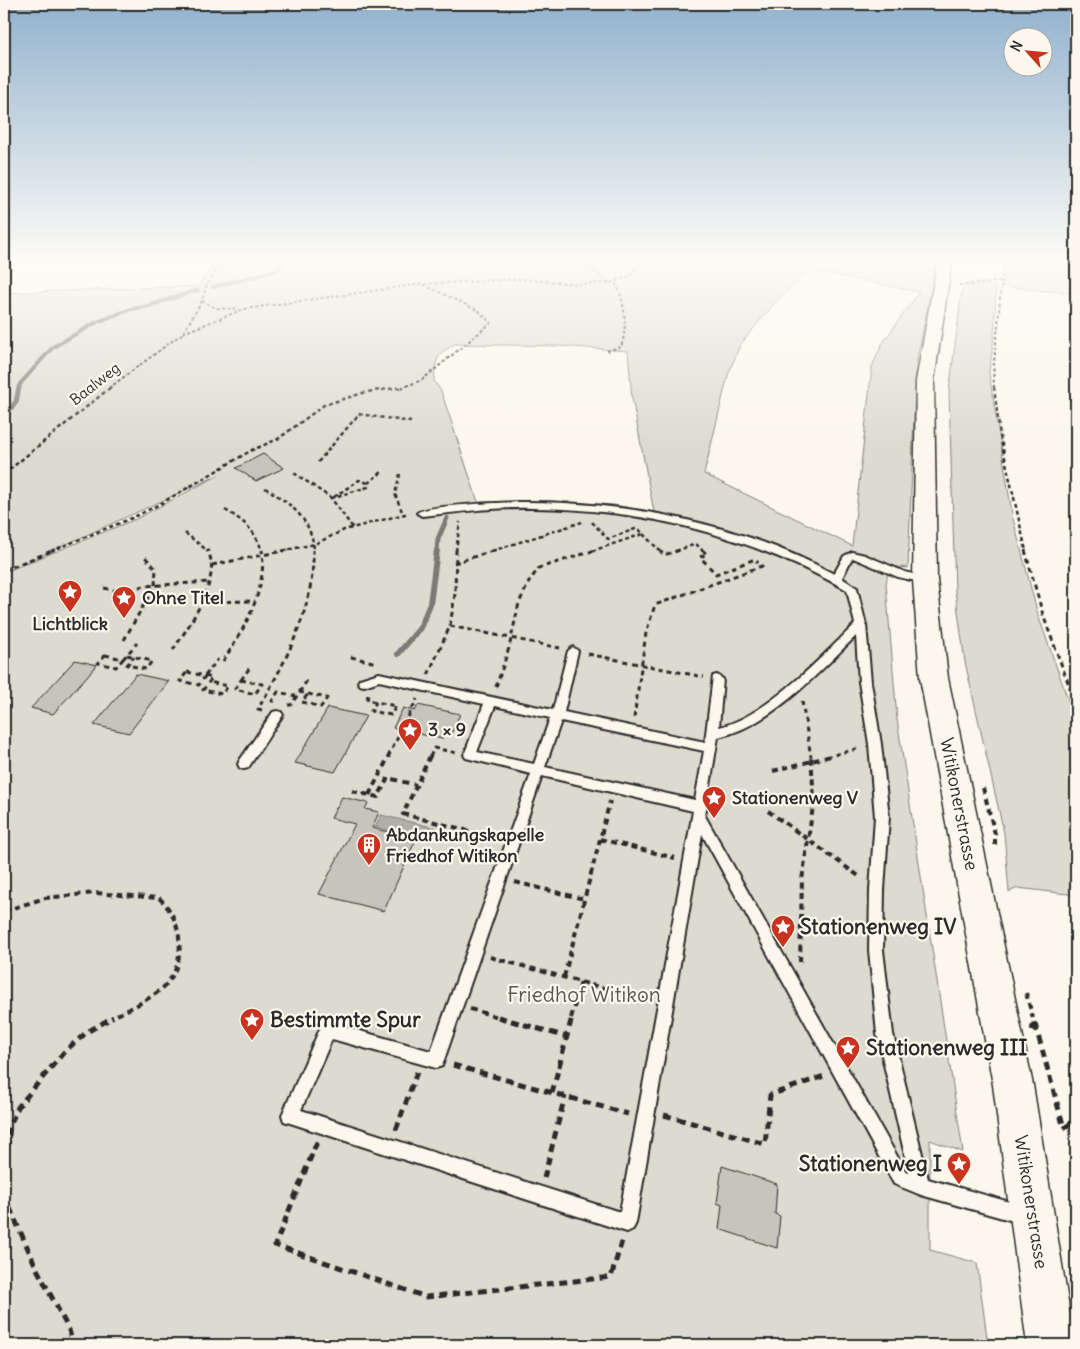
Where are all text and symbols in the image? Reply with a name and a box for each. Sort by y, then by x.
north arrow [1002,28,1052,78]
text: N [1006,38,1027,54]
street label: Baalweg [66,358,124,409]
place icon: Lichtblick [57,579,83,613]
place icon: Ohne Titel [111,585,137,619]
place label: Ohne Titel [142,586,224,609]
place label: Lichtblick [32,612,108,635]
place icon: 3 × 9 [397,717,423,751]
place label: 3 × 9 [428,718,466,741]
street label: Witikonerstrasse [935,735,984,872]
place icon: Stationenweg V [701,785,727,819]
place label: Stationenweg V [732,786,859,809]
place label: Abdankungskapelle Friedhof Witikon [386,823,544,867]
building icon: Abdankungskapelle Friedhof Witikon [356,832,382,866]
place label: Stationenweg IV [800,913,956,940]
place icon: Stationenweg IV [770,914,796,948]
park label: Friedhof Witikon [507,981,661,1008]
place label: Bestimmte Spur [270,1006,421,1033]
place icon: Bestimmte Spur [239,1007,265,1041]
place label: Stationenweg III [866,1034,1027,1061]
place icon: Stationenweg III [835,1035,861,1069]
street label: Witikonerstrasse [1010,1134,1053,1270]
place label: Stationenweg I [799,1150,942,1177]
place icon: Stationenweg I [946,1151,972,1185]

